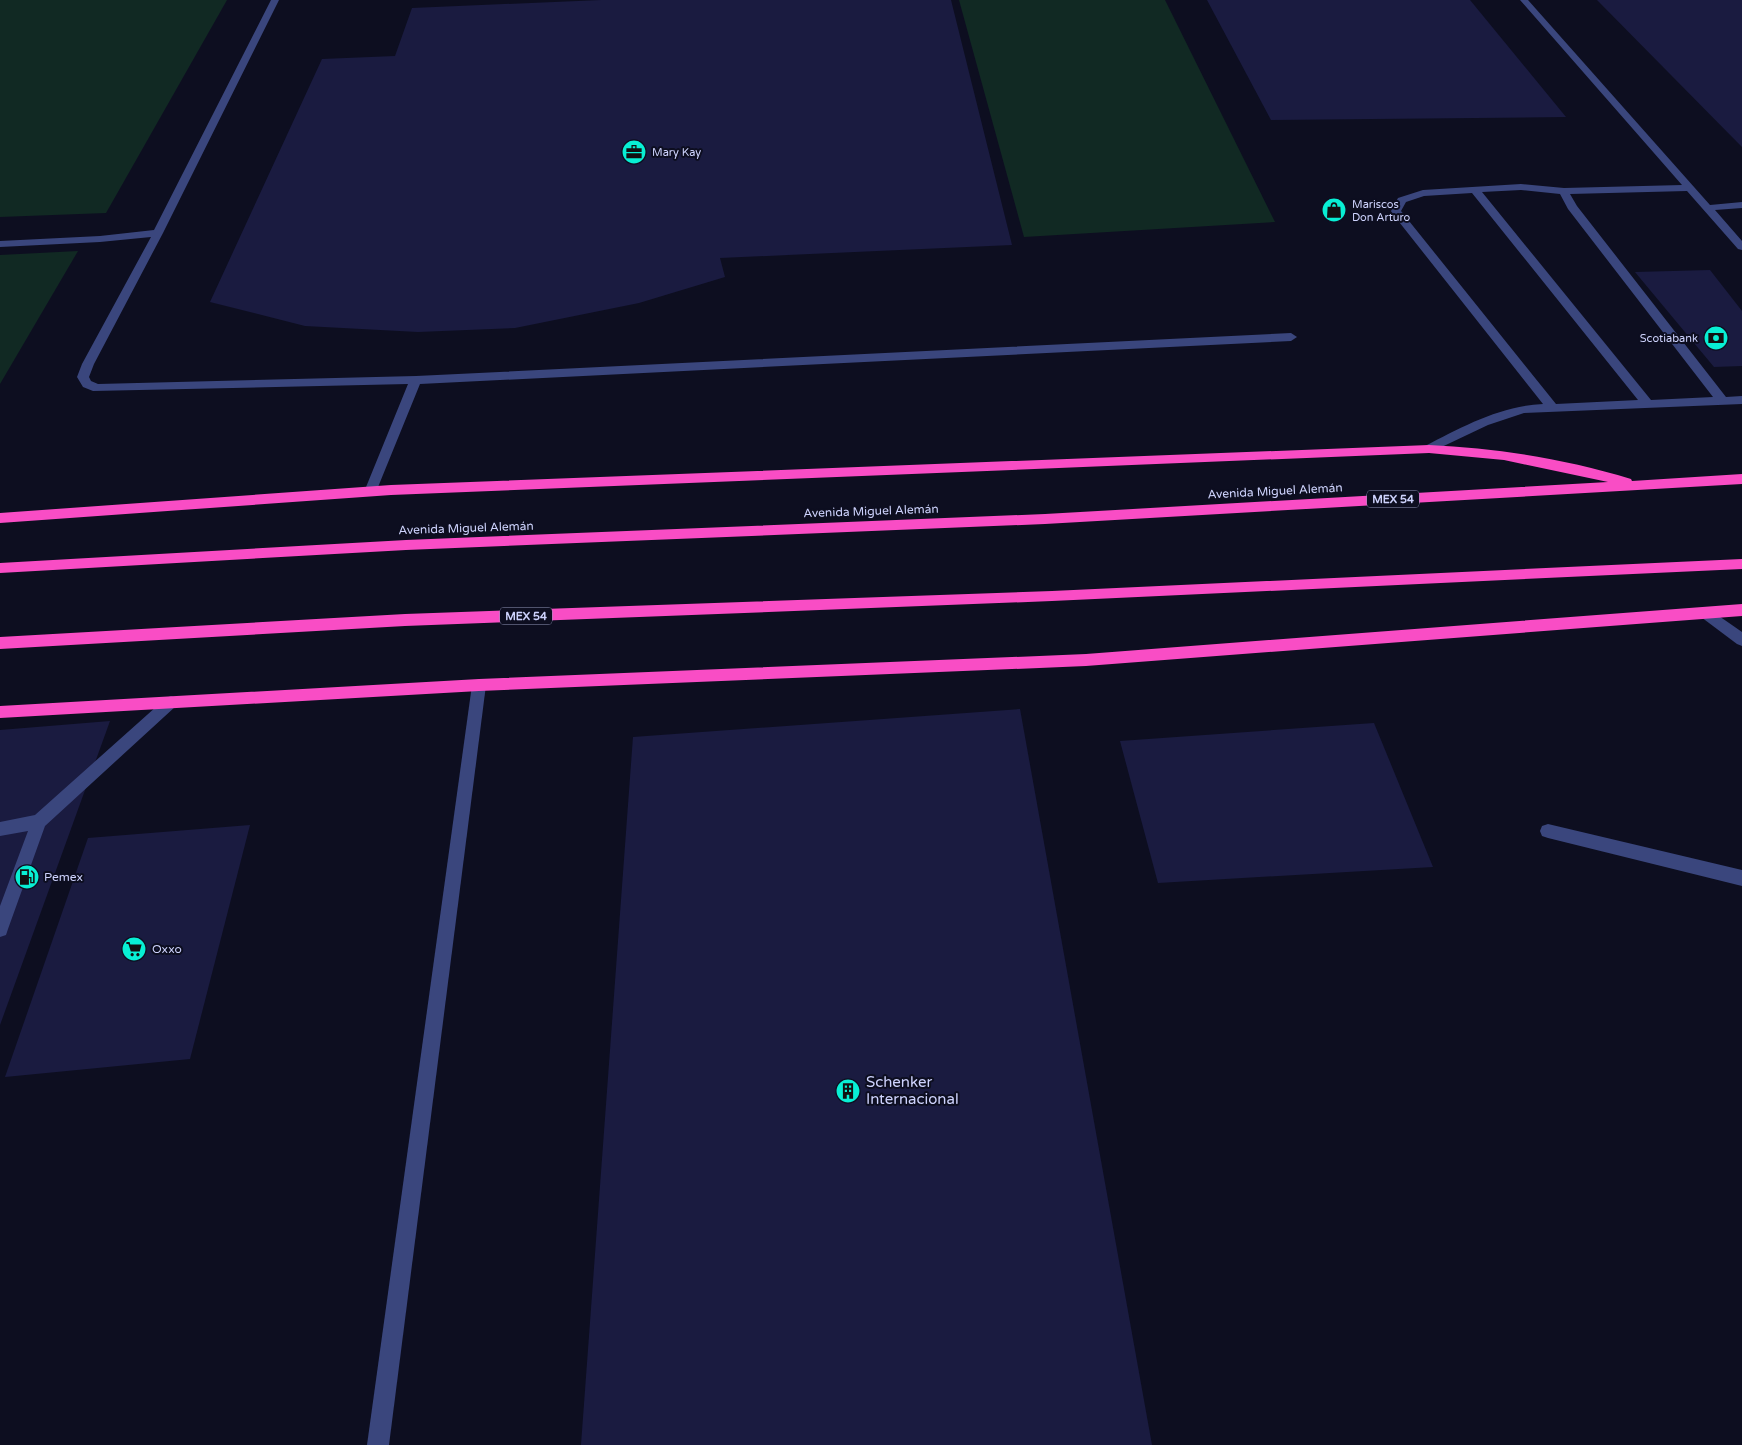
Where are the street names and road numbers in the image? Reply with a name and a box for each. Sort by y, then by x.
street label: Avenida Miguel Alemán [1207,480,1343,502]
road number: MEX 54 [1367,490,1419,508]
street label: Avenida Miguel Alemán [803,502,939,520]
street label: Avenida Miguel Alemán [398,519,534,537]
road number: MEX 54 [500,608,552,624]

